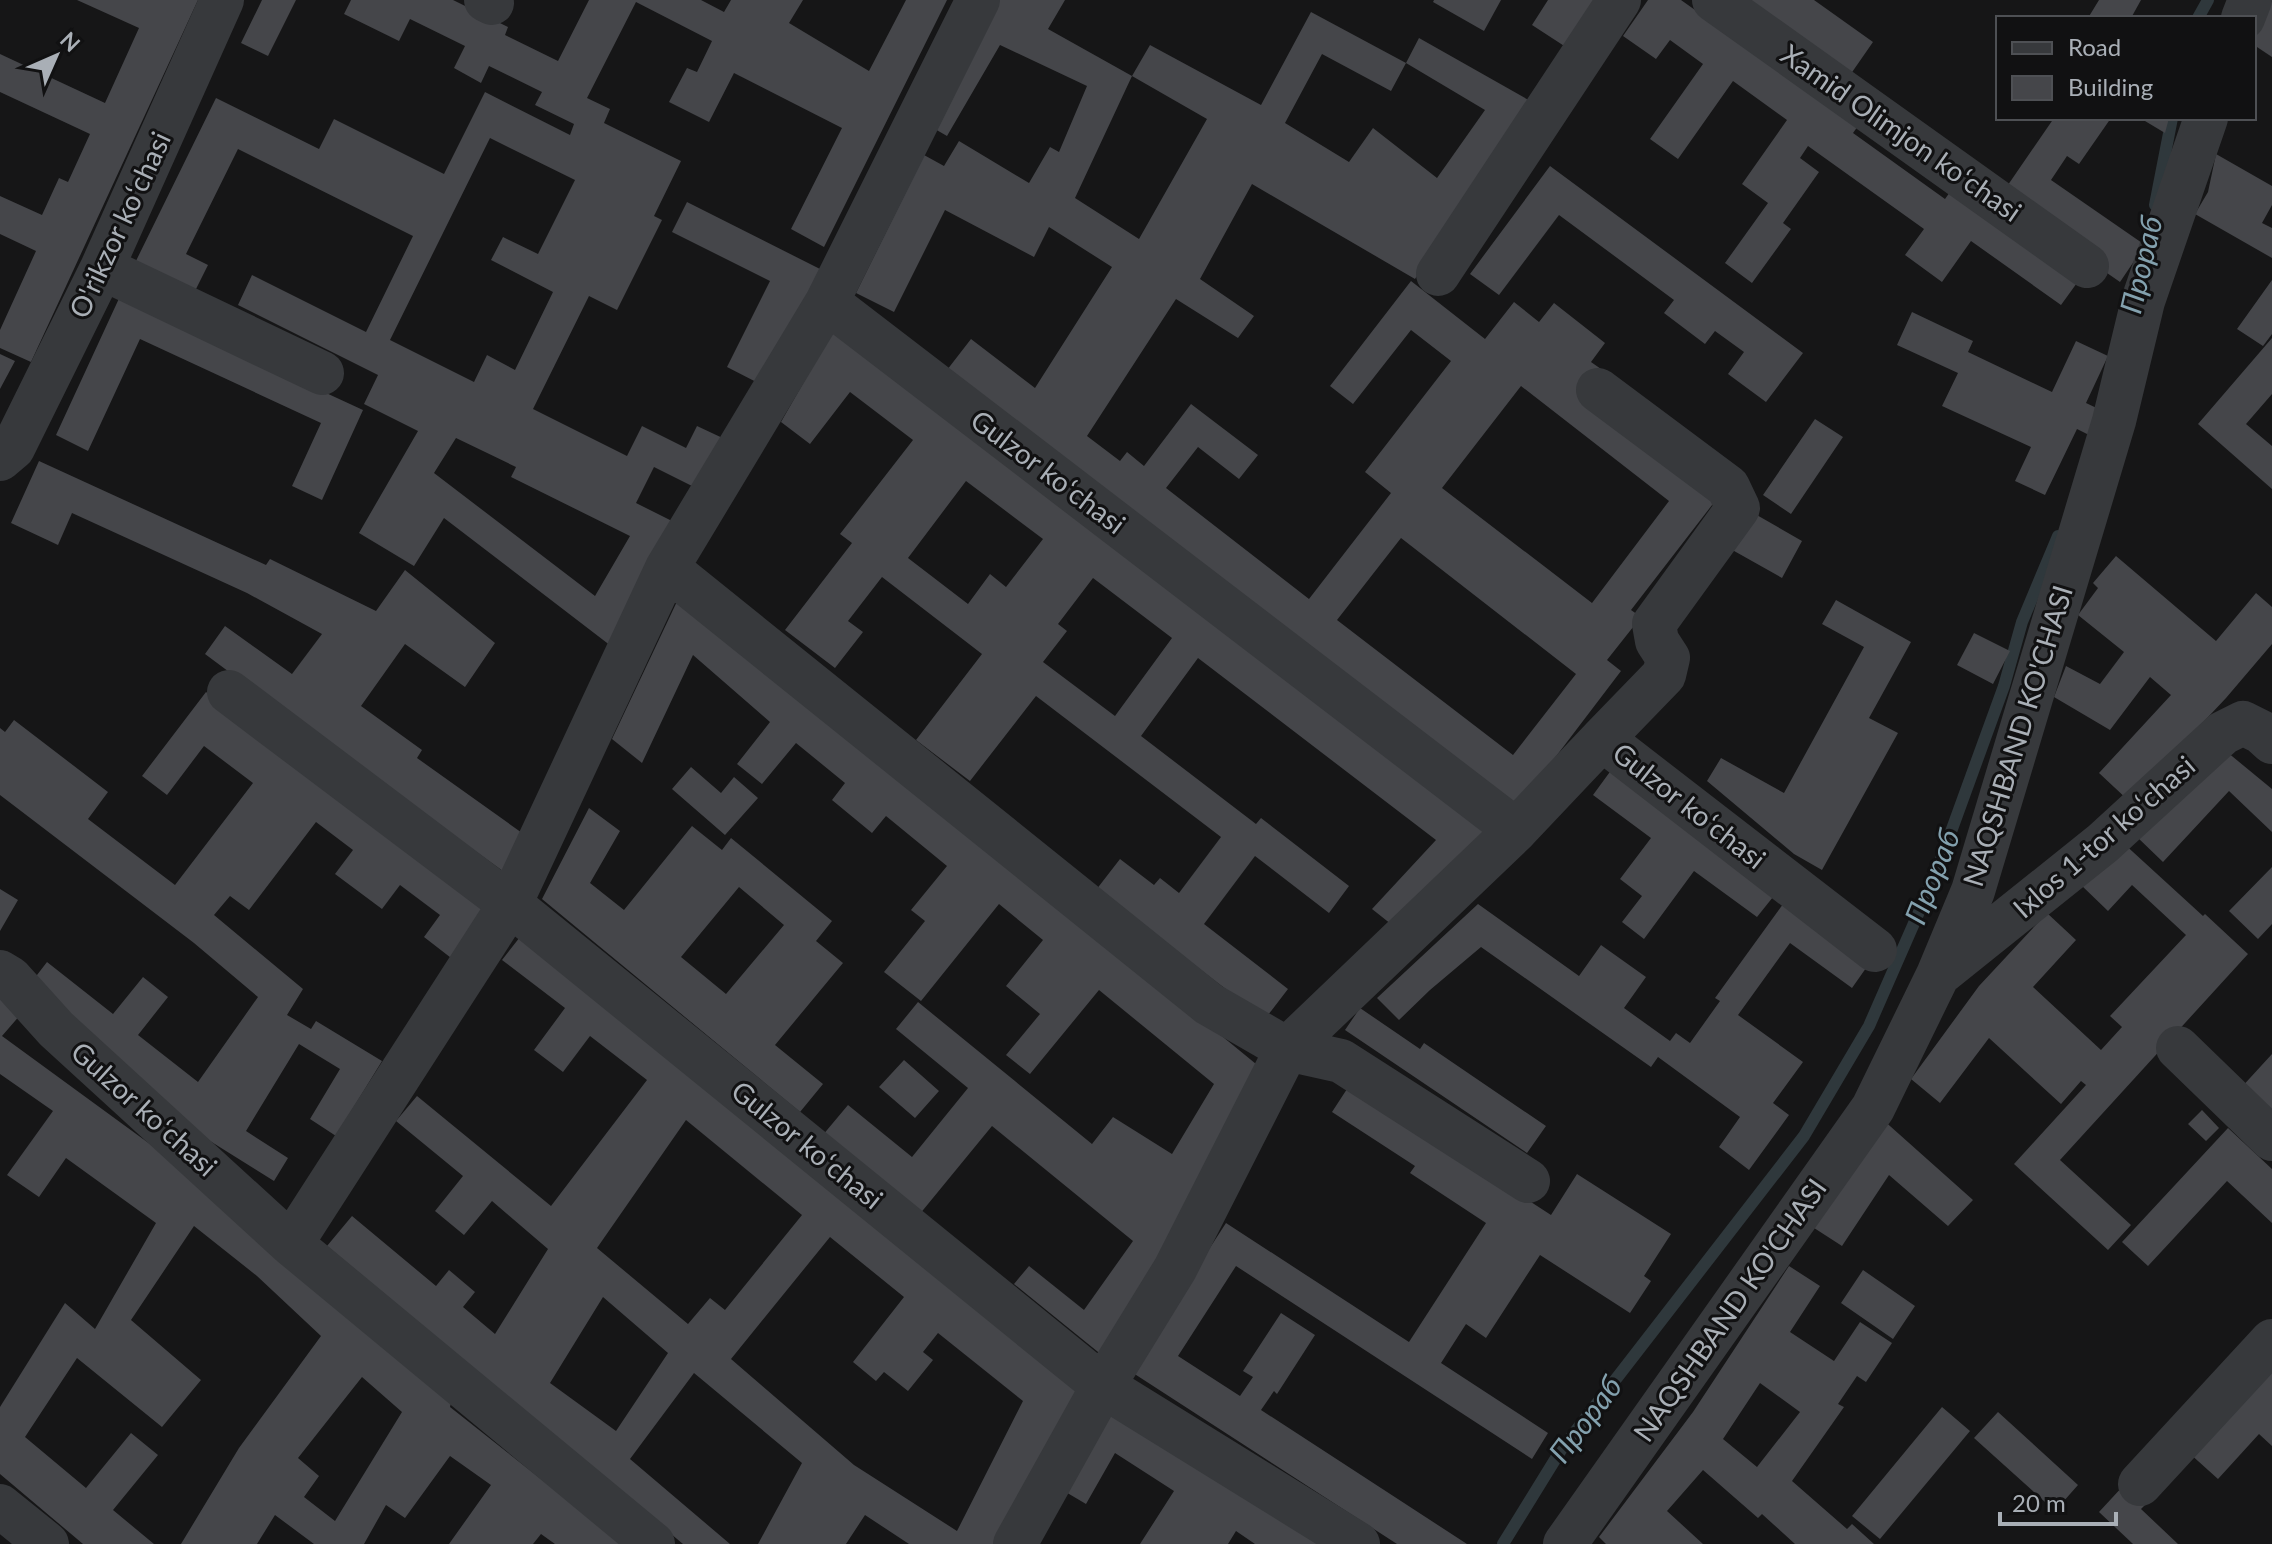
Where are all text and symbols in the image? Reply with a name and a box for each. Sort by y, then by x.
north arrow [16,16,96,96]
legend [1996,16,2256,120]
text: N [55,26,86,57]
text: Road [2068,32,2121,61]
street label: Xamid Olimjon koʻchasi [1775,36,2028,228]
text: Building [2068,72,2153,101]
street label: O'rikzor koʻchasi [61,126,177,323]
water label: Прораб [2111,212,2169,317]
street label: Gulzor koʻchasi [965,402,1133,540]
street label: NAQSHBAND KO'CHASI [1955,581,2079,890]
street label: Gulzor koʻchasi [1606,735,1773,875]
street label: Ixlos 1-tor koʻchasi [2005,748,2201,924]
water label: Прораб [1896,824,1966,929]
street label: Gulzor koʻchasi [65,1034,225,1183]
street label: Gulzor koʻchasi [725,1073,890,1215]
street label: NAQSHBAND KO'CHASI [1625,1171,1833,1447]
water label: Прораб [1540,1368,1629,1469]
scale bar [2000,1476,2116,1526]
text: 20 m [2012,1488,2066,1517]

